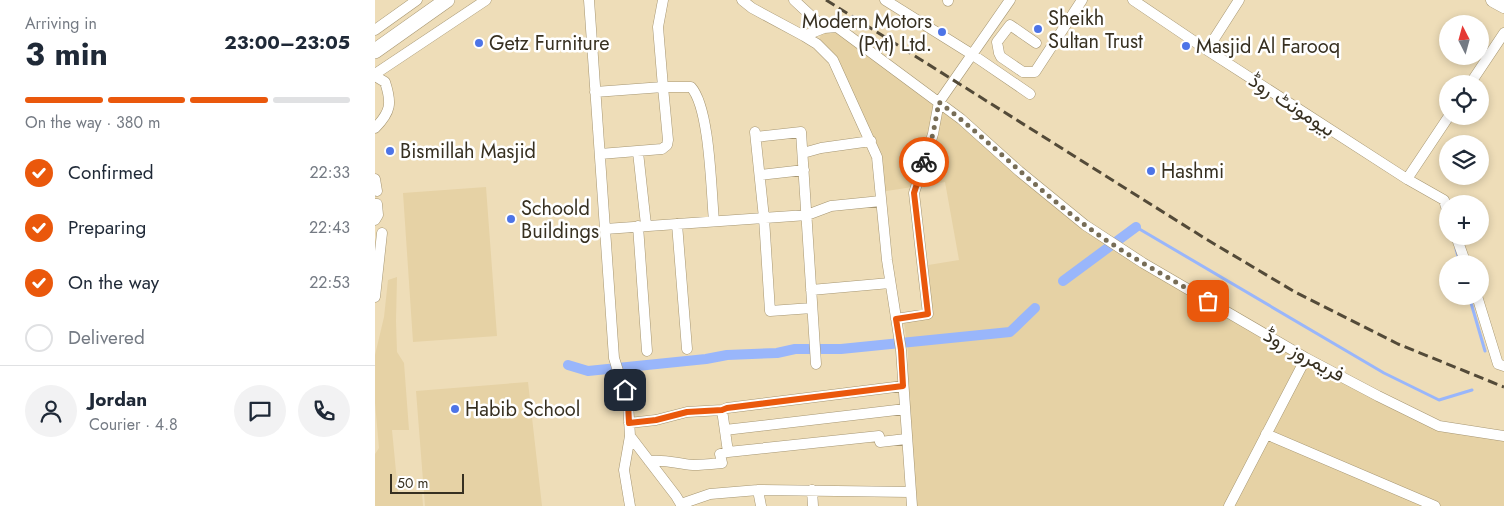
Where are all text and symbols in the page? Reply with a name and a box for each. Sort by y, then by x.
place label: Sheikh Sultan Trust [1048,4,1143,56]
place label: Modern Motors (Pvt) Ltd. [802,7,932,59]
text: Arriving in [25,12,97,35]
north arrow [1439,15,1489,65]
map controls [1439,15,1489,305]
marker: Sheikh Sultan Trust [1032,23,1044,35]
marker: Modern Motors (Pvt) Ltd. [936,26,948,38]
text: 23:00–23:05 [224,29,350,56]
place label: Getz Furniture [489,29,610,58]
text: 3 min [25,31,108,77]
place label: Masjid Al Farooq [1196,32,1340,61]
marker: Getz Furniture [473,37,485,49]
marker: Masjid Al Farooq [1180,40,1192,52]
street label: بیومونٹ روڈ [1243,66,1341,144]
button: locate [1439,75,1489,125]
text: On the way · 380 m [25,111,160,134]
button: layers [1439,135,1489,185]
place label: Bismillah Masjid [400,137,536,166]
courier [899,137,949,187]
marker: Bismillah Masjid [384,145,396,157]
icon: bike [910,148,938,176]
place label: Hashmi [1161,157,1224,186]
icon: check [25,159,53,187]
text: Confirmed [68,159,154,186]
text: 22:33 [310,161,350,184]
marker: Hashmi [1145,165,1157,177]
place label: Schoold Buildings [521,194,599,246]
button: + [1439,195,1489,245]
marker: Schoold Buildings [505,213,517,225]
icon: check [25,214,53,242]
text: Preparing [68,214,146,241]
text: 22:43 [309,216,350,239]
button: − [1439,255,1489,305]
icon: check [25,269,53,297]
text: On the way [68,269,159,296]
text: 22:53 [309,271,350,294]
pin [1187,280,1229,322]
icon: bag [1194,287,1222,315]
street label: فریمروز روڈ [1258,321,1350,389]
text: Delivered [68,324,145,351]
pin [604,369,646,411]
icon: home [611,376,639,404]
button: person [25,385,77,437]
button: chat [234,385,286,437]
button: phone [298,385,350,437]
text: Jordan [89,386,147,413]
place label: Habib School [465,395,580,424]
marker: Habib School [449,403,461,415]
text: Courier · 4.8 [89,413,178,436]
scale bar [390,471,464,494]
text: 50 m [397,473,428,493]

